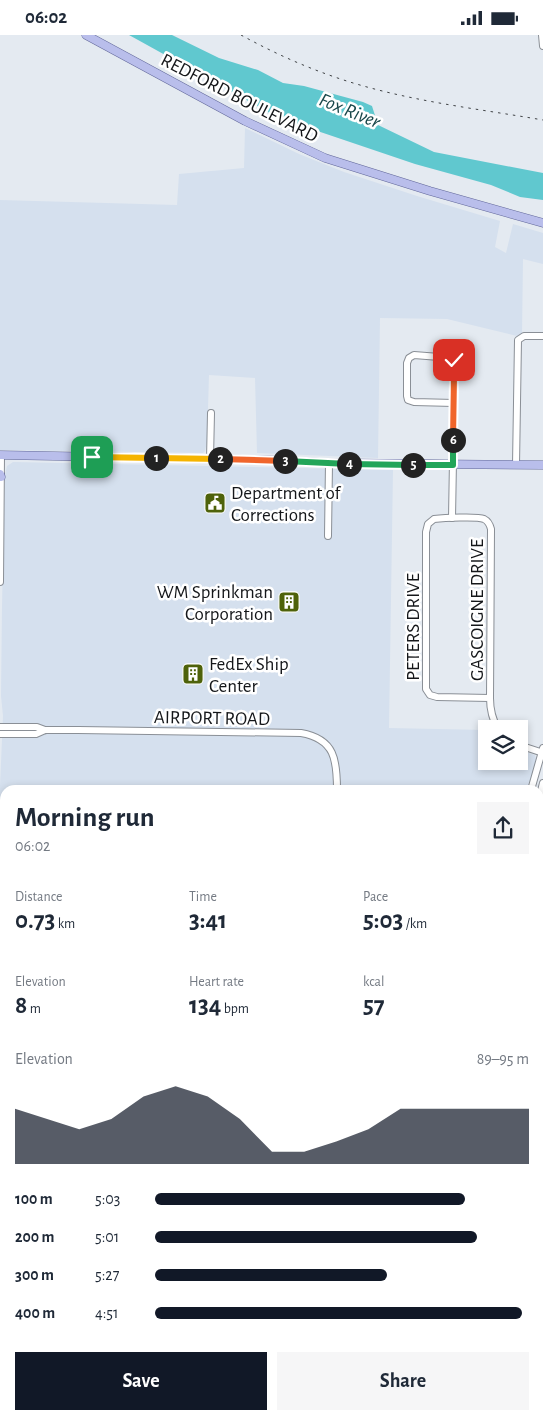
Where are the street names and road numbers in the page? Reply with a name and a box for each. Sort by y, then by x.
street label: REDFORD BOULEVARD [158,50,321,146]
street label: GASCOIGNE DRIVE [468,539,487,681]
street label: PETERS DRIVE [404,573,423,681]
street label: AIRPORT ROAD [154,708,270,729]

